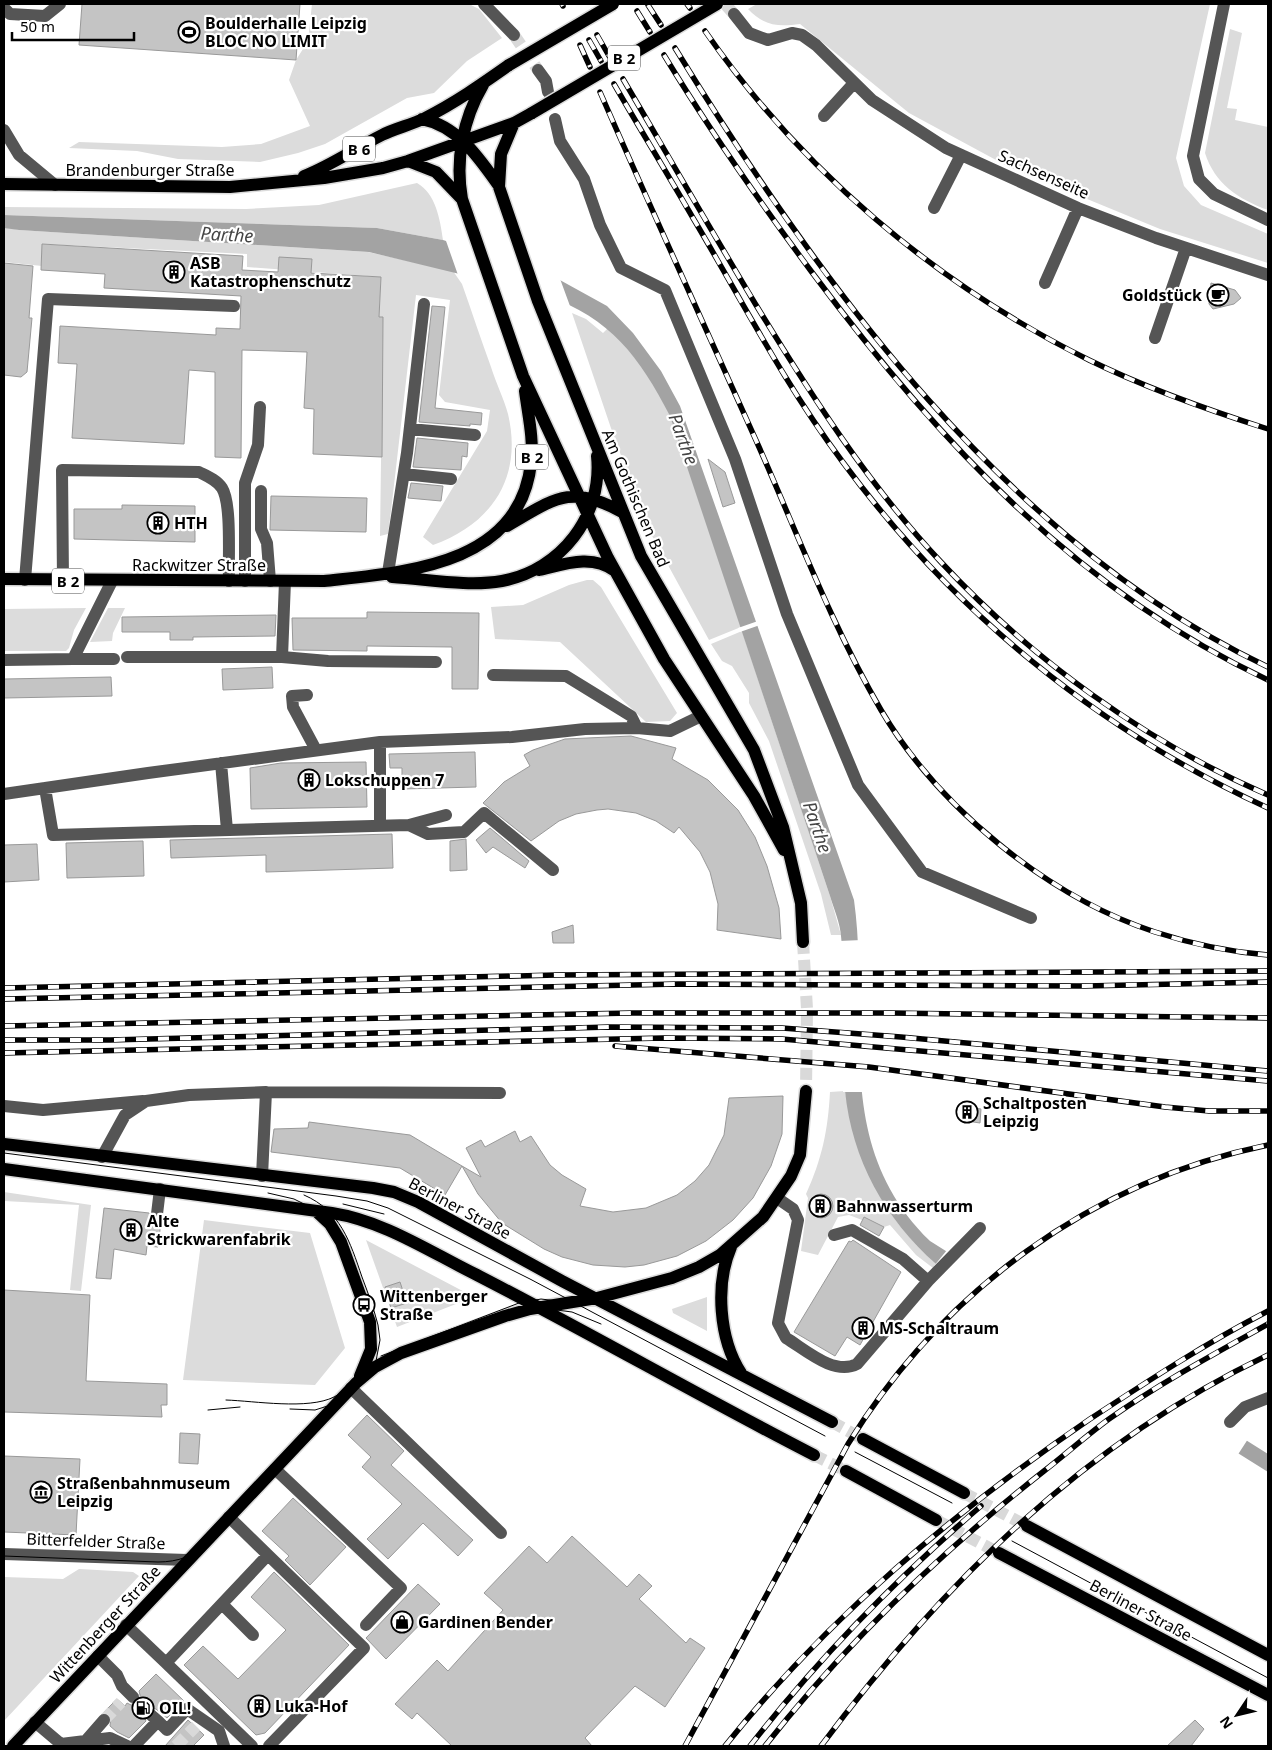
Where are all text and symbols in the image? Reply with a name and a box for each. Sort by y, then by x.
scale bar [12,10,135,42]
place label: Boulderhalle Leipzig BLOC NO LIMIT [205,12,367,52]
text: 50 m [20,16,55,36]
sports icon: Boulderhalle Leipzig BLOC NO LIMIT [177,20,201,44]
road number: B 2 [608,46,640,70]
road number: B 6 [343,136,375,162]
street label: Sachsenseite [995,144,1093,204]
street label: Brandenburger Straße [65,159,235,181]
water label: Parthe [200,221,254,247]
place label: ASB Katastrophenschutz [190,252,351,292]
building icon: ASB Katastrophenschutz [162,260,186,284]
cafe icon: Goldstück [1206,283,1230,307]
place label: Goldstück [1122,284,1202,306]
water label: Parthe [664,410,704,468]
street label: Am Gothischen Bad [597,426,675,570]
road number: B 2 [516,444,548,470]
building icon: HTH [146,511,170,535]
place label: HTH [174,512,208,534]
street label: Rackwitzer Straße [132,554,266,576]
road number: B 2 [52,568,84,594]
building icon: Lokschuppen 7 [297,768,321,792]
place label: Lokschuppen 7 [325,769,444,791]
water label: Parthe [798,798,838,856]
place label: Schaltposten Leipzig [983,1092,1087,1132]
building icon: Schaltposten Leipzig [955,1100,979,1124]
street label: Berliner Straße [405,1172,515,1244]
building icon: Bahnwasserturm [808,1194,832,1218]
place label: Bahnwasserturm [836,1195,973,1217]
place label: Alte Strickwarenfabrik [147,1210,291,1250]
building icon: Alte Strickwarenfabrik [119,1218,143,1242]
place label: Wittenberger Straße [380,1285,488,1325]
bus stop icon: Wittenberger Straße [352,1293,376,1317]
building icon: MS-Schaltraum [851,1316,875,1340]
place label: MS-Schaltraum [879,1317,999,1339]
place label: Straßenbahnmuseum Leipzig [57,1472,230,1512]
museum icon: Straßenbahnmuseum Leipzig [29,1480,53,1504]
street label: Bitterfelder Straße [26,1528,166,1554]
street label: Wittenberger Straße [45,1560,165,1688]
street label: Berliner Straße [1086,1574,1196,1646]
shop icon: Gardinen Bender [390,1610,414,1634]
place label: Gardinen Bender [418,1611,553,1633]
north arrow [1212,1690,1262,1740]
building icon: Luka-Hof [247,1694,271,1718]
place label: Luka-Hof [275,1695,348,1717]
fuel station icon: OIL! [131,1696,155,1720]
place label: OIL! [159,1697,191,1719]
text: N [1215,1713,1237,1733]

